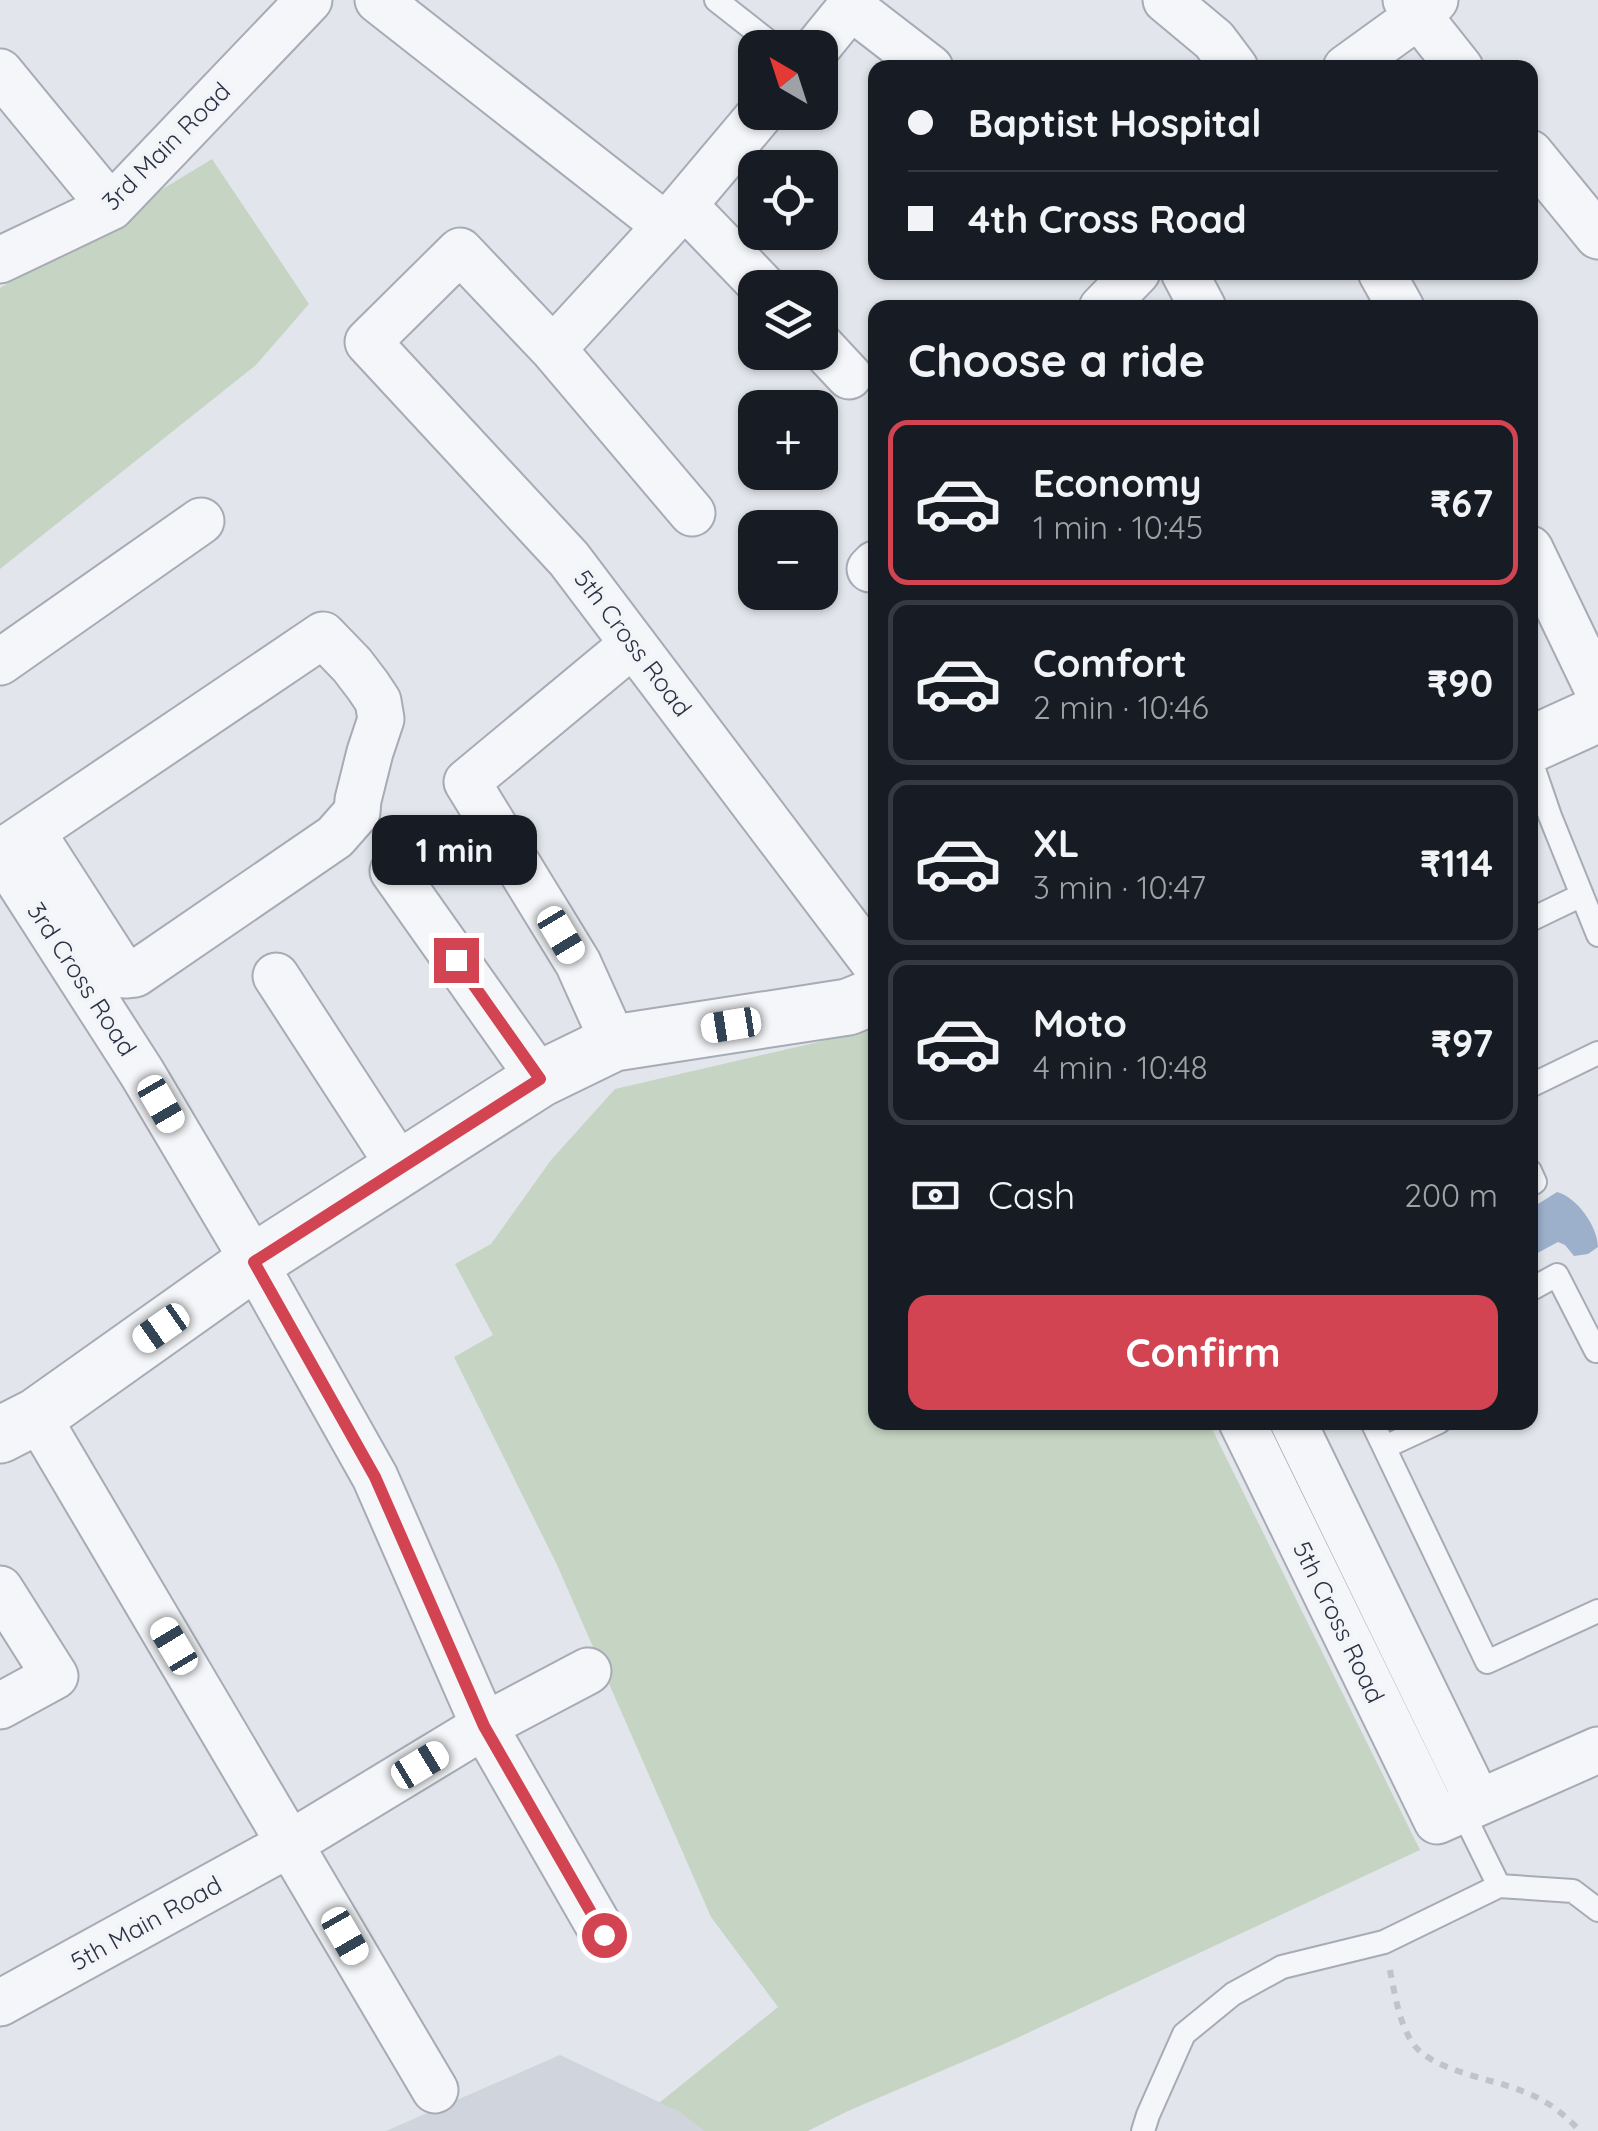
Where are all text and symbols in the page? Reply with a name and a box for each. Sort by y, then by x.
north arrow [738,30,838,130]
map controls [738,30,838,610]
street label: 3rd Main Road [95,75,236,216]
text: Baptist Hospital [968,99,1261,147]
button: locate [738,150,838,250]
text: 4th Cross Road [968,195,1247,243]
button: layers [738,270,838,370]
text: Choose a ride [908,332,1205,388]
button: + [738,390,838,490]
icon: car [913,458,1003,548]
text: Economy [1033,459,1202,507]
text: ₹67 [1430,479,1493,527]
text: 1 min · 10:45 [1033,507,1203,547]
button: − [738,510,838,610]
street label: 5th Cross Road [568,563,699,722]
icon: car [913,638,1003,728]
text: Comfort [1033,639,1187,687]
text: ₹90 [1427,659,1493,707]
text: 2 min · 10:46 [1033,687,1209,727]
callout: 1 min [374,815,538,885]
icon: car [913,818,1003,908]
text: XL [1033,819,1079,867]
text: 1 min [416,830,493,870]
text: ₹114 [1420,839,1493,887]
text: 3 min · 10:47 [1033,867,1206,907]
street label: 3rd Cross Road [21,896,144,1061]
car [533,902,589,968]
route end [434,938,479,983]
icon: car [913,998,1003,1088]
text: Moto [1033,999,1127,1047]
car [699,1005,763,1045]
text: ₹97 [1431,1019,1493,1067]
text: 4 min · 10:48 [1033,1047,1208,1087]
car [133,1071,189,1137]
icon: cash [908,1168,963,1223]
text: Cash [988,1171,1075,1219]
text: 200 m [1404,1175,1498,1215]
button: Confirm [908,1295,1498,1410]
car [128,1299,194,1357]
street label: 5th Cross Road [1287,1536,1392,1708]
car [146,1613,202,1679]
car [387,1737,453,1793]
street label: 5th Main Road [65,1868,227,1977]
car [317,1903,373,1969]
route start [582,1913,627,1958]

